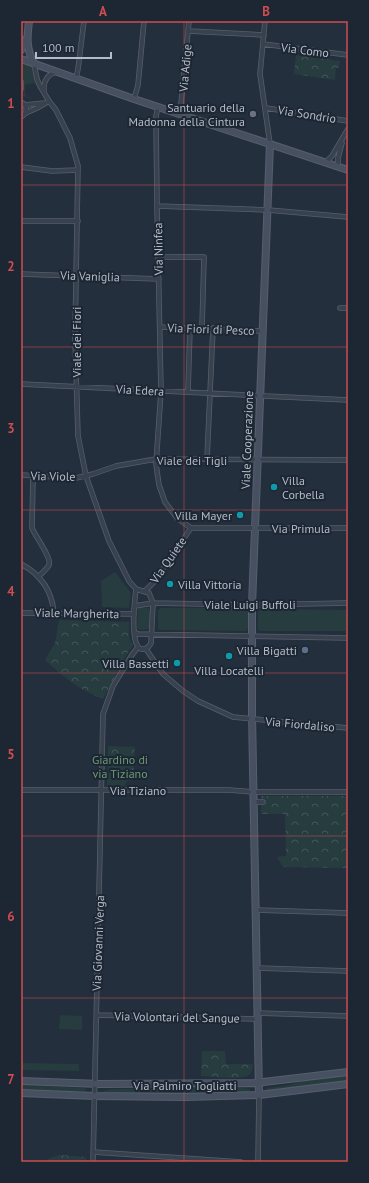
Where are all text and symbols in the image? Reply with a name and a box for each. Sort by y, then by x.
text: A [99,3,107,20]
text: B [262,3,270,20]
scale bar [36,34,111,60]
street label: Via Como [279,39,330,60]
text: 100 m [42,40,75,55]
street label: Via Adige [175,43,195,94]
text: 1 [7,95,15,112]
place label: Santuario della Madonna della Cintura [128,100,245,129]
street label: Via Sondrio [276,102,337,126]
marker: Santuario della Madonna della Cintura [248,109,258,119]
street label: Via Ninfea [150,222,166,277]
text: 2 [7,258,15,275]
street label: Via Vaniglia [59,267,120,285]
street label: Viale dei Fiori [69,307,84,378]
street label: Via Fiori di Pesco [166,320,255,338]
street label: Via Edera [115,381,165,399]
street label: Viale Cooperazione [238,391,256,490]
text: 3 [7,420,15,437]
street label: Viale dei Tigli [156,453,227,468]
street label: Via Viole [29,468,76,484]
place label: Villa Corbella [281,473,325,502]
marker: Villa Corbella [269,482,279,492]
place label: Villa Mayer [174,508,232,523]
marker: Villa Mayer [235,510,245,520]
street label: Via Primula [271,521,330,536]
street label: Via Quiete [146,534,189,587]
place label: Villa Vittoria [177,577,242,592]
marker: Villa Vittoria [165,579,175,589]
text: 4 [7,583,15,600]
street label: Viale Luigi Buffoli [203,597,296,612]
street label: Viale Margherita [34,605,120,621]
place label: Villa Bigatti [236,643,297,658]
marker: Villa Bigatti [300,645,310,655]
marker: Villa Locatelli [224,651,234,661]
place label: Villa Bassetti [101,656,169,671]
marker: Villa Bassetti [172,658,182,668]
place label: Villa Locatelli [193,663,264,678]
street label: Via Fiordaliso [264,713,335,735]
text: 5 [7,746,15,763]
park label: Giardino di via Tiziano [92,752,148,781]
street label: Via Tiziano [109,783,166,798]
street label: Via Giovanni Verga [89,895,107,992]
text: 6 [7,908,15,925]
street label: Via Volontari del Sangue [113,1008,240,1026]
text: 7 [7,1071,15,1088]
street label: Via Palmiro Togliatti [132,1078,237,1093]

